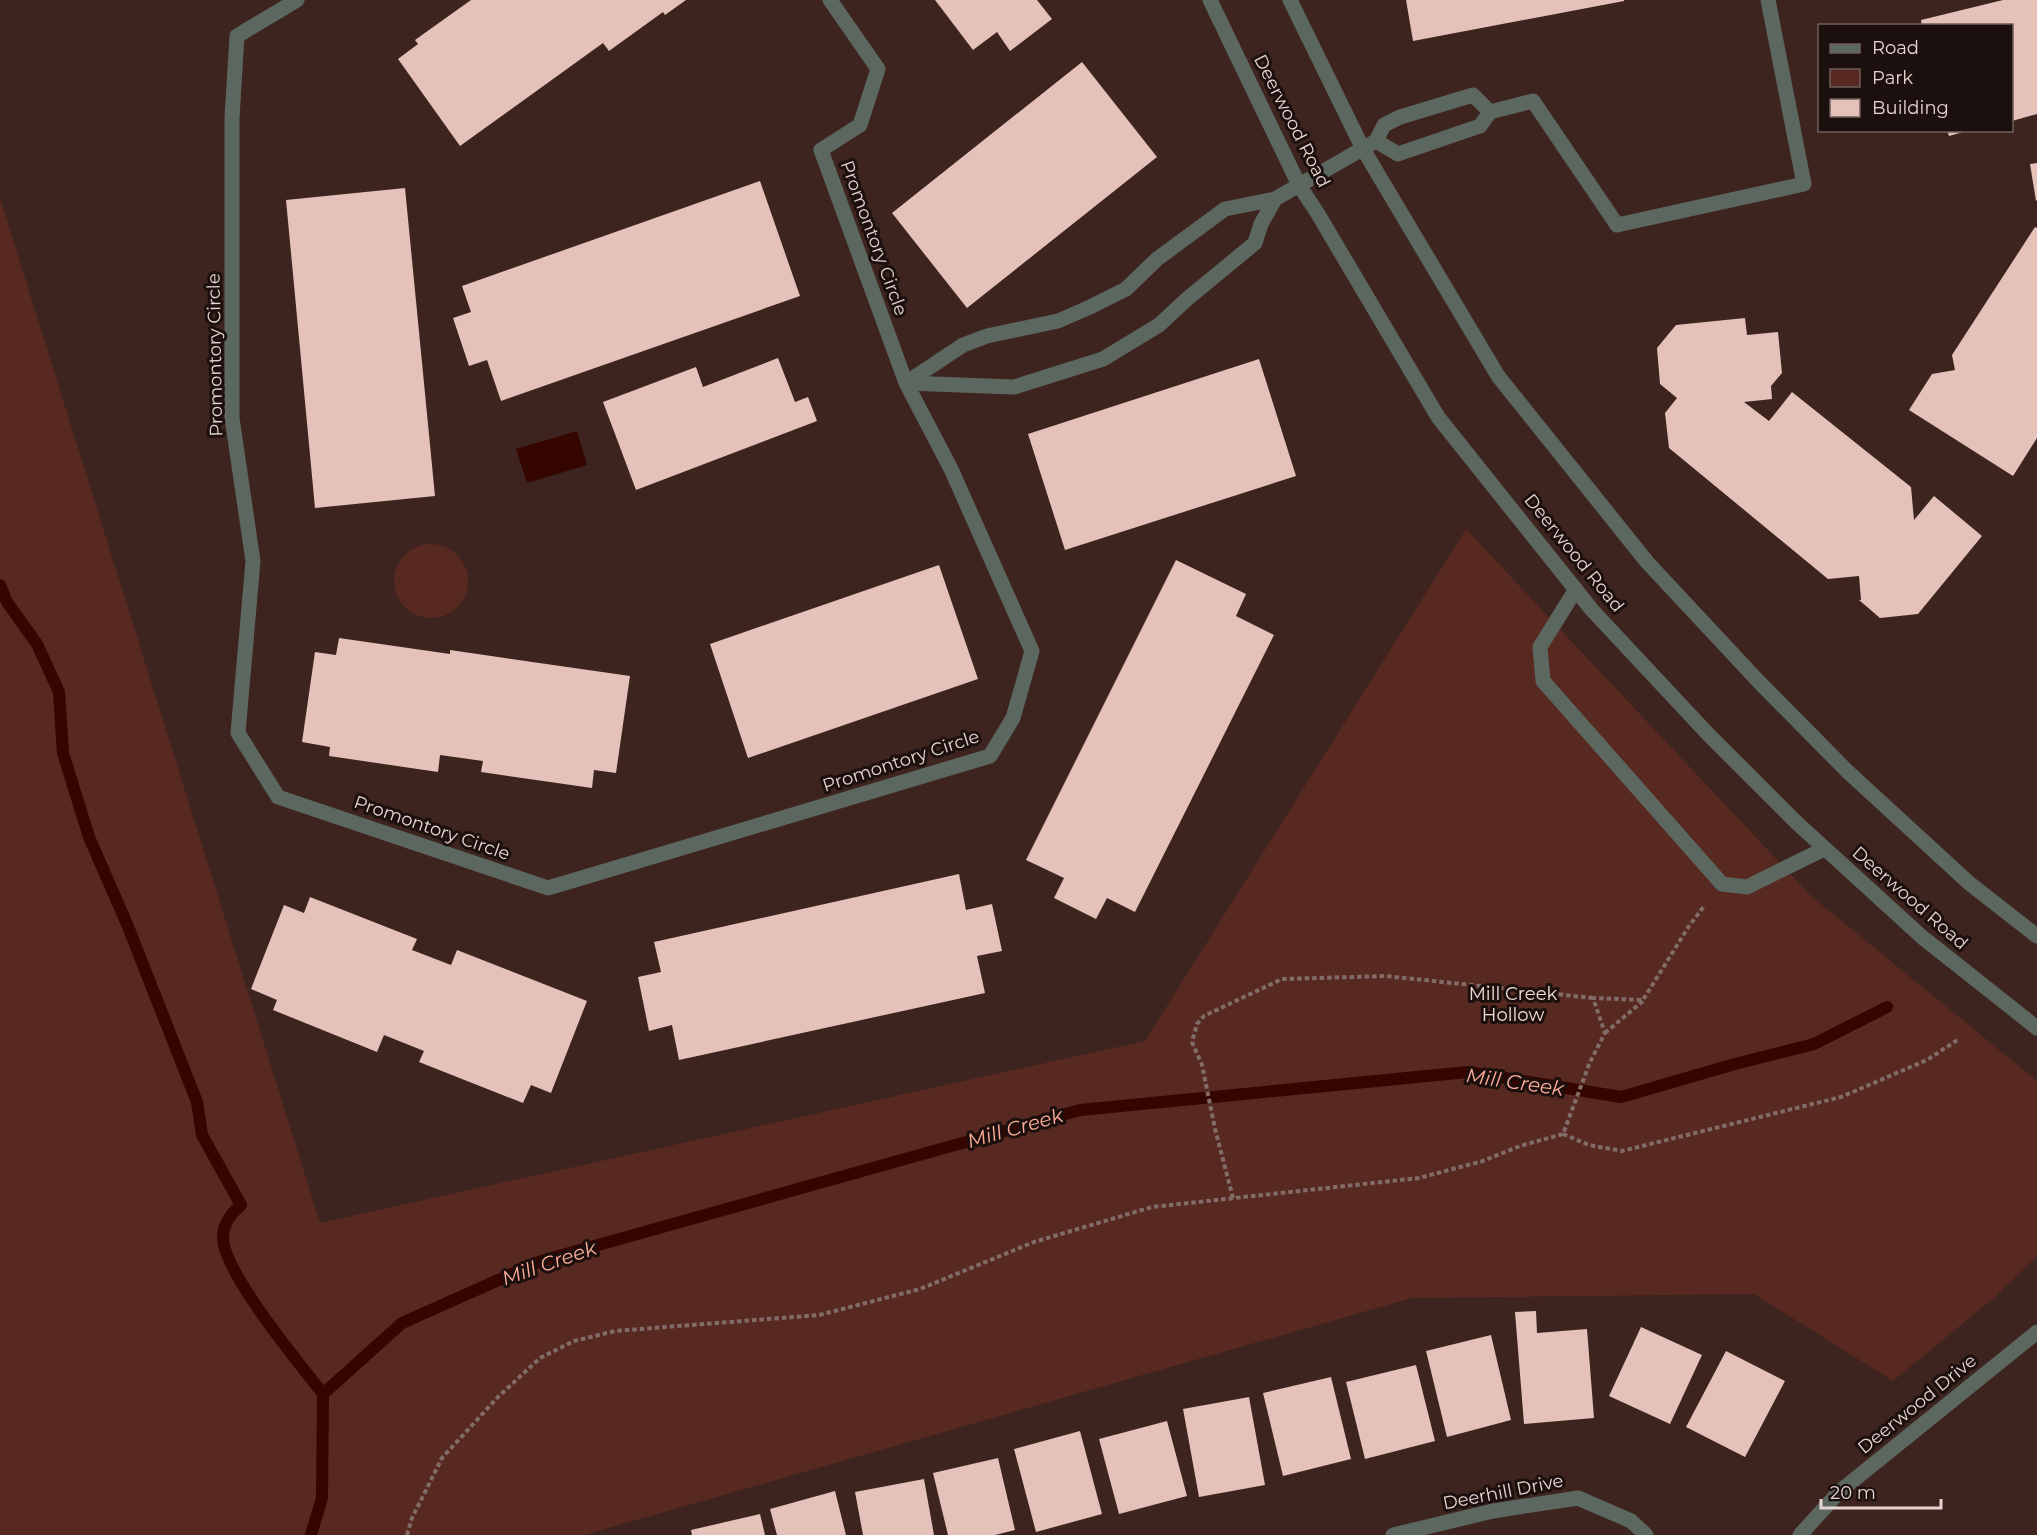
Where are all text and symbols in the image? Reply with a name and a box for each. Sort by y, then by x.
legend [1818,24,2013,132]
text: Road [1872,37,1919,59]
street label: Deerwood Road [1249,51,1335,191]
text: Park [1872,67,1913,89]
text: Building [1872,97,1949,119]
street label: Promontory Circle [836,157,912,319]
street label: Promontory Circle [203,273,227,437]
street label: Deerwood Road [1519,489,1629,617]
street label: Promontory Circle [820,725,982,797]
street label: Promontory Circle [351,791,513,865]
street label: Deerwood Road [1848,842,1972,954]
park label: Mill Creek Hollow [1469,983,1558,1026]
water label: Mill Creek [1464,1063,1567,1101]
water label: Mill Creek [964,1103,1067,1153]
water label: Mill Creek [498,1235,601,1290]
street label: Deerwood Drive [1853,1349,1981,1459]
street label: Deerhill Drive [1441,1470,1565,1514]
scale bar [1821,1472,1941,1510]
text: 20 m [1830,1482,1876,1504]

